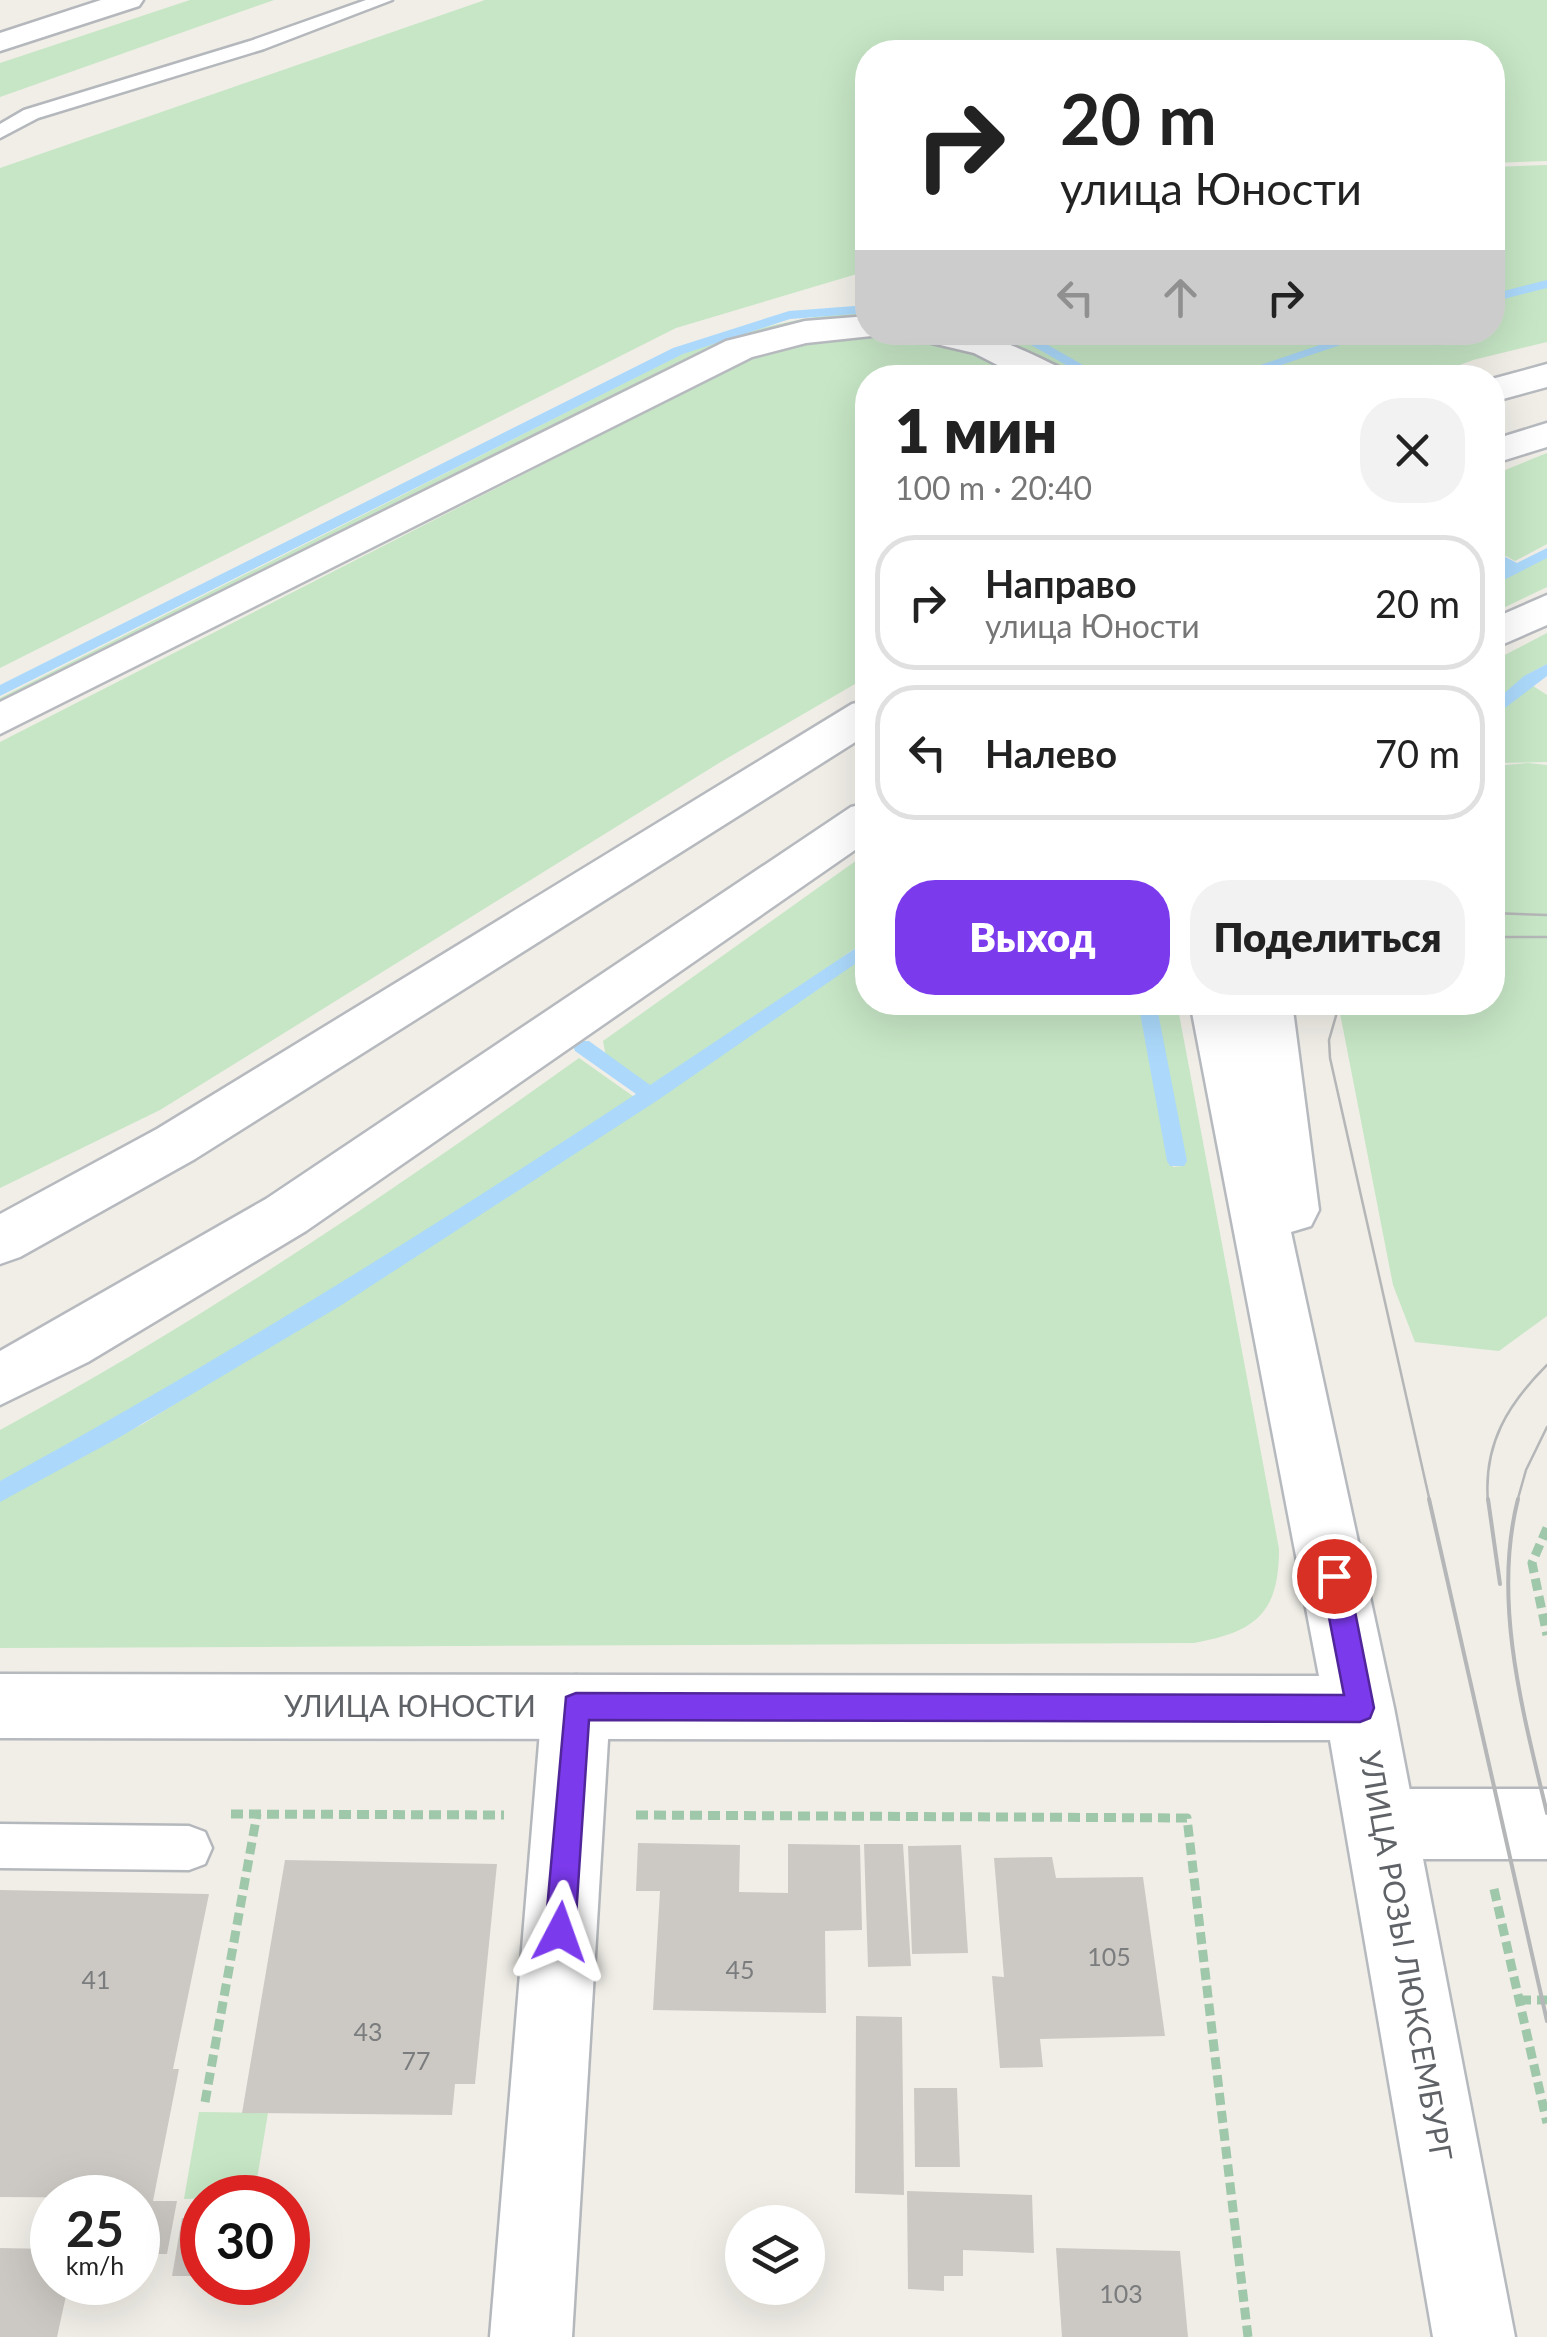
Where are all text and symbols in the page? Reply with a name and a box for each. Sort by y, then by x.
text: 20 m [1060,76,1217,160]
icon: right [895,80,1025,210]
text: улица Юности [1060,161,1362,215]
icon: left [1048,270,1103,325]
icon: ahead [1153,270,1208,325]
icon: right [1258,270,1313,325]
text: 1 мин [895,394,1057,466]
button: close [1360,398,1465,503]
text: 100 m · 20:40 [895,468,1092,507]
text: Направо [985,560,1137,606]
icon: right [900,575,955,630]
text: 20 m [1375,580,1460,626]
text: улица Юности [985,606,1200,645]
icon: left [900,725,955,780]
text: Налево [985,730,1117,776]
text: 70 m [1375,730,1460,776]
button: Выход [895,880,1170,995]
button: Поделиться [1190,880,1465,995]
pin [1292,1534,1377,1619]
icon: arrive [1307,1549,1362,1604]
street label: УЛИЦА ЮНОСТИ [284,1687,536,1723]
street label: УЛИЦА РОЗЫ ЛЮКСЕМБУРГ [1353,1748,1461,2163]
position arrow [508,1880,612,1984]
house number: 105 [1087,1941,1131,1971]
house number: 45 [725,1954,755,1984]
house number: 41 [81,1964,111,1994]
house number: 43 [353,2016,383,2046]
house number: 77 [401,2045,431,2075]
speed limit sign: 30 [180,2175,310,2305]
text: 25 [66,2198,124,2258]
map controls [725,2205,825,2305]
button: layers [725,2205,825,2305]
text: km/h [66,2250,124,2280]
house number: 103 [1099,2278,1143,2308]

